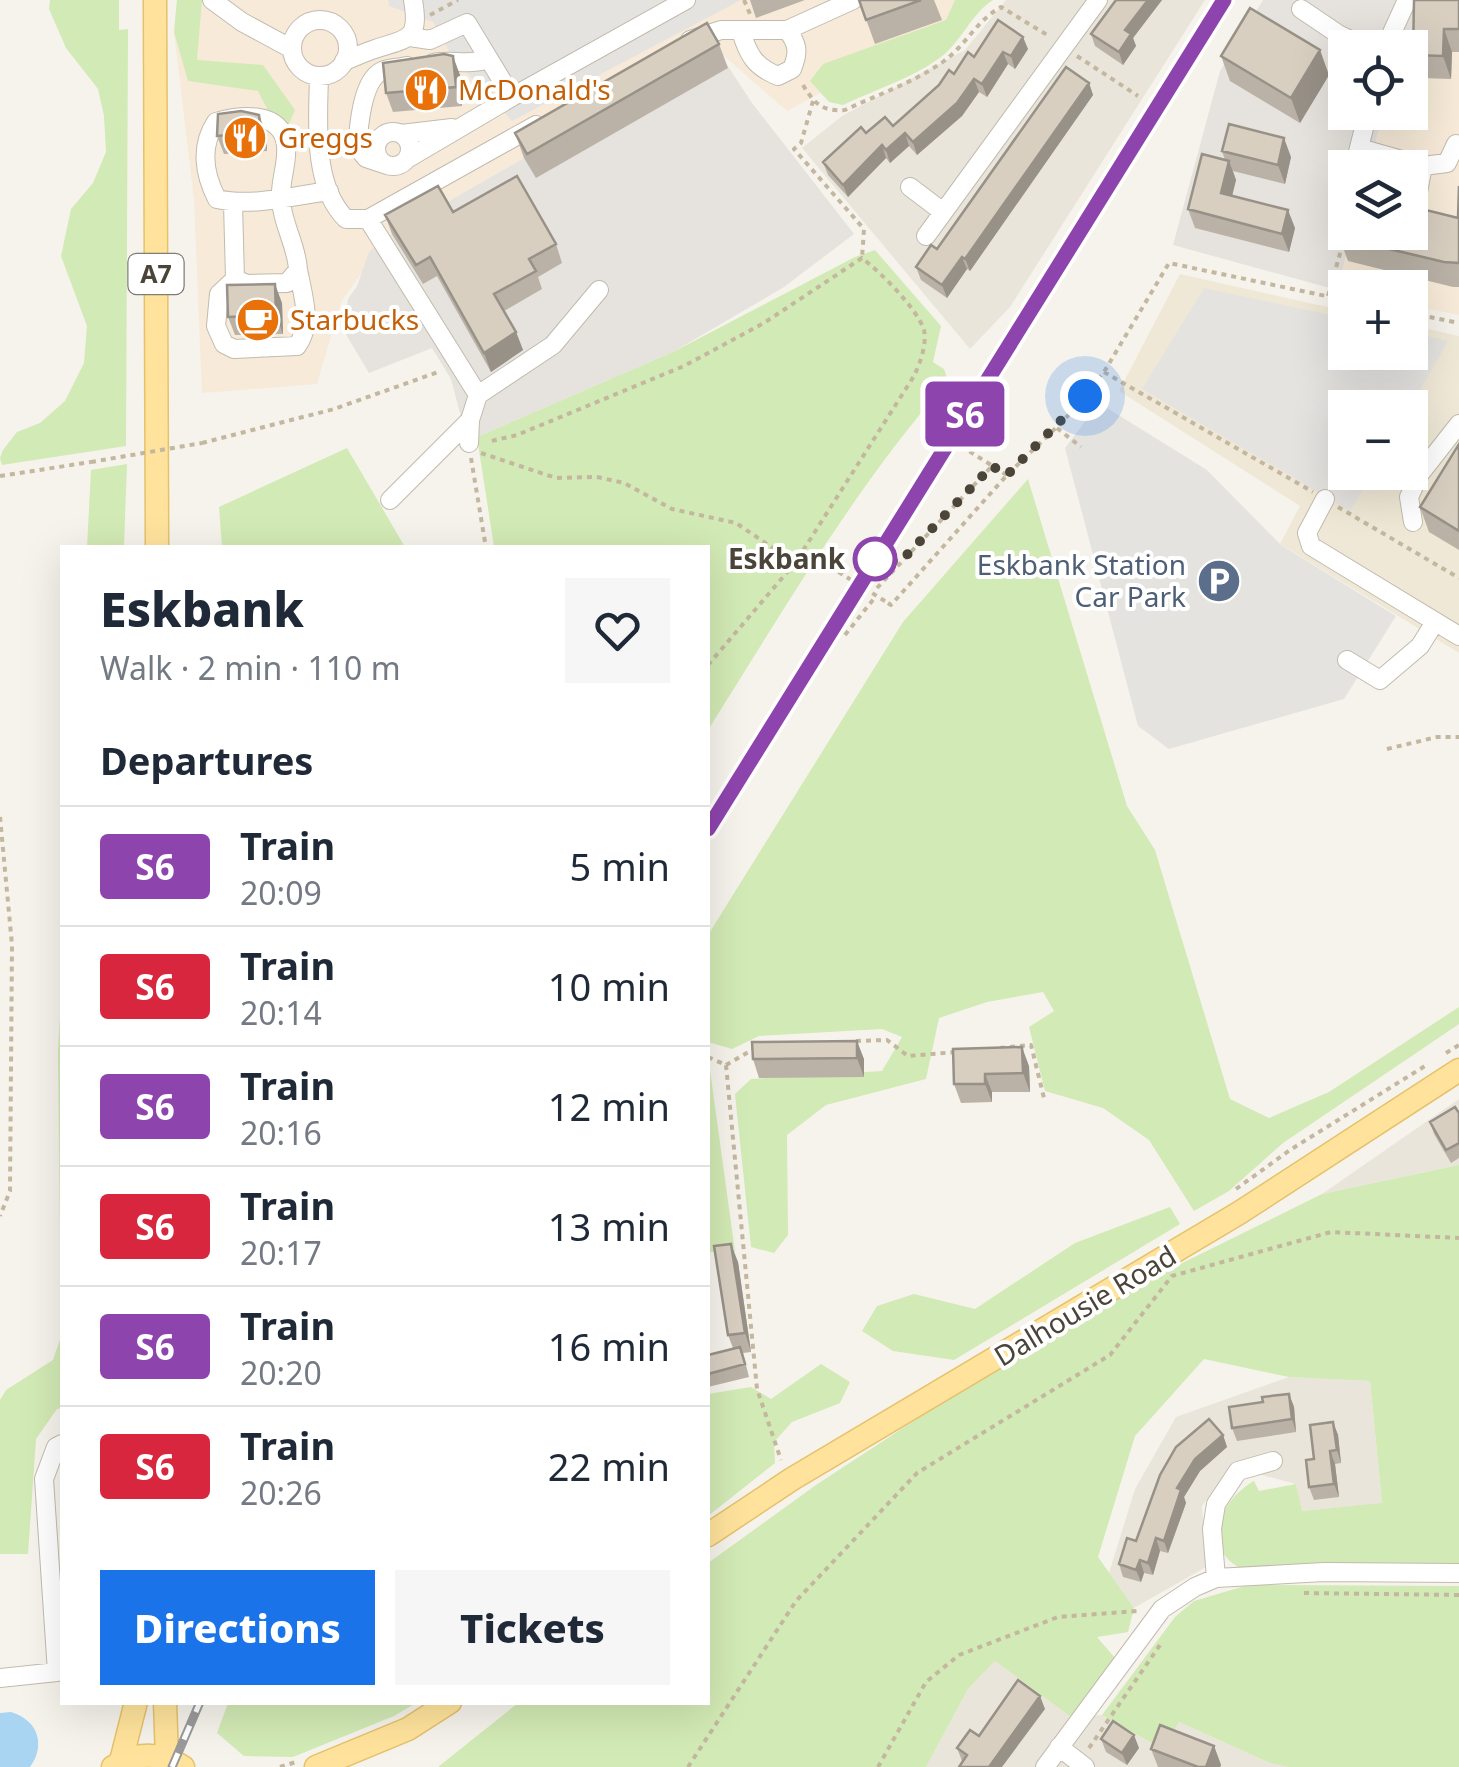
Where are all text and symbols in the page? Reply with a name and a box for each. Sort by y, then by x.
map controls [1328,30,1428,490]
button: locate [1328,30,1428,130]
restaurant icon: McDonald's [403,67,449,113]
place label: McDonald's [458,70,611,108]
restaurant icon: Greggs [222,115,268,161]
place label: Greggs [278,118,373,156]
button: layers [1328,150,1428,250]
road number: A7 [128,254,184,294]
button: + [1328,270,1428,370]
cafe icon: Starbucks [235,297,281,343]
place label: Starbucks [290,300,419,338]
your location [1060,371,1110,421]
line badge: S6 [920,382,1010,446]
button: − [1328,390,1428,490]
text: S6 [945,391,985,438]
marker: Eskbank [854,538,896,580]
place label: Eskbank [728,539,846,577]
place label: Eskbank Station Car Park [977,545,1186,615]
parking icon: Eskbank Station Car Park [1196,558,1242,604]
text: Eskbank [100,576,304,641]
button: heart [565,578,670,683]
text: Walk · 2 min · 110 m [100,646,401,689]
text: Departures [100,734,313,786]
text: Train [240,819,335,871]
text: 5 min [570,840,670,892]
text: S6 [135,843,175,890]
text: 20:09 [240,871,322,914]
text: Train [240,939,335,991]
text: 10 min [548,960,670,1012]
text: S6 [135,963,175,1010]
text: 20:14 [240,991,322,1034]
text: Train [240,1059,335,1111]
text: 12 min [548,1080,670,1132]
text: S6 [135,1083,175,1130]
text: 20:16 [240,1111,322,1154]
text: Train [240,1179,335,1231]
text: 13 min [548,1200,670,1252]
text: S6 [135,1203,175,1250]
text: 20:17 [240,1231,322,1274]
street label: Dalhousie Road [986,1236,1183,1374]
text: Train [240,1299,335,1351]
text: 16 min [548,1320,670,1372]
text: S6 [135,1323,175,1370]
text: 20:20 [240,1351,322,1394]
text: Train [240,1419,335,1471]
text: 22 min [548,1440,670,1492]
text: S6 [135,1443,175,1490]
text: 20:26 [240,1471,322,1514]
button: Directions [100,1570,375,1685]
button: Tickets [395,1570,670,1685]

